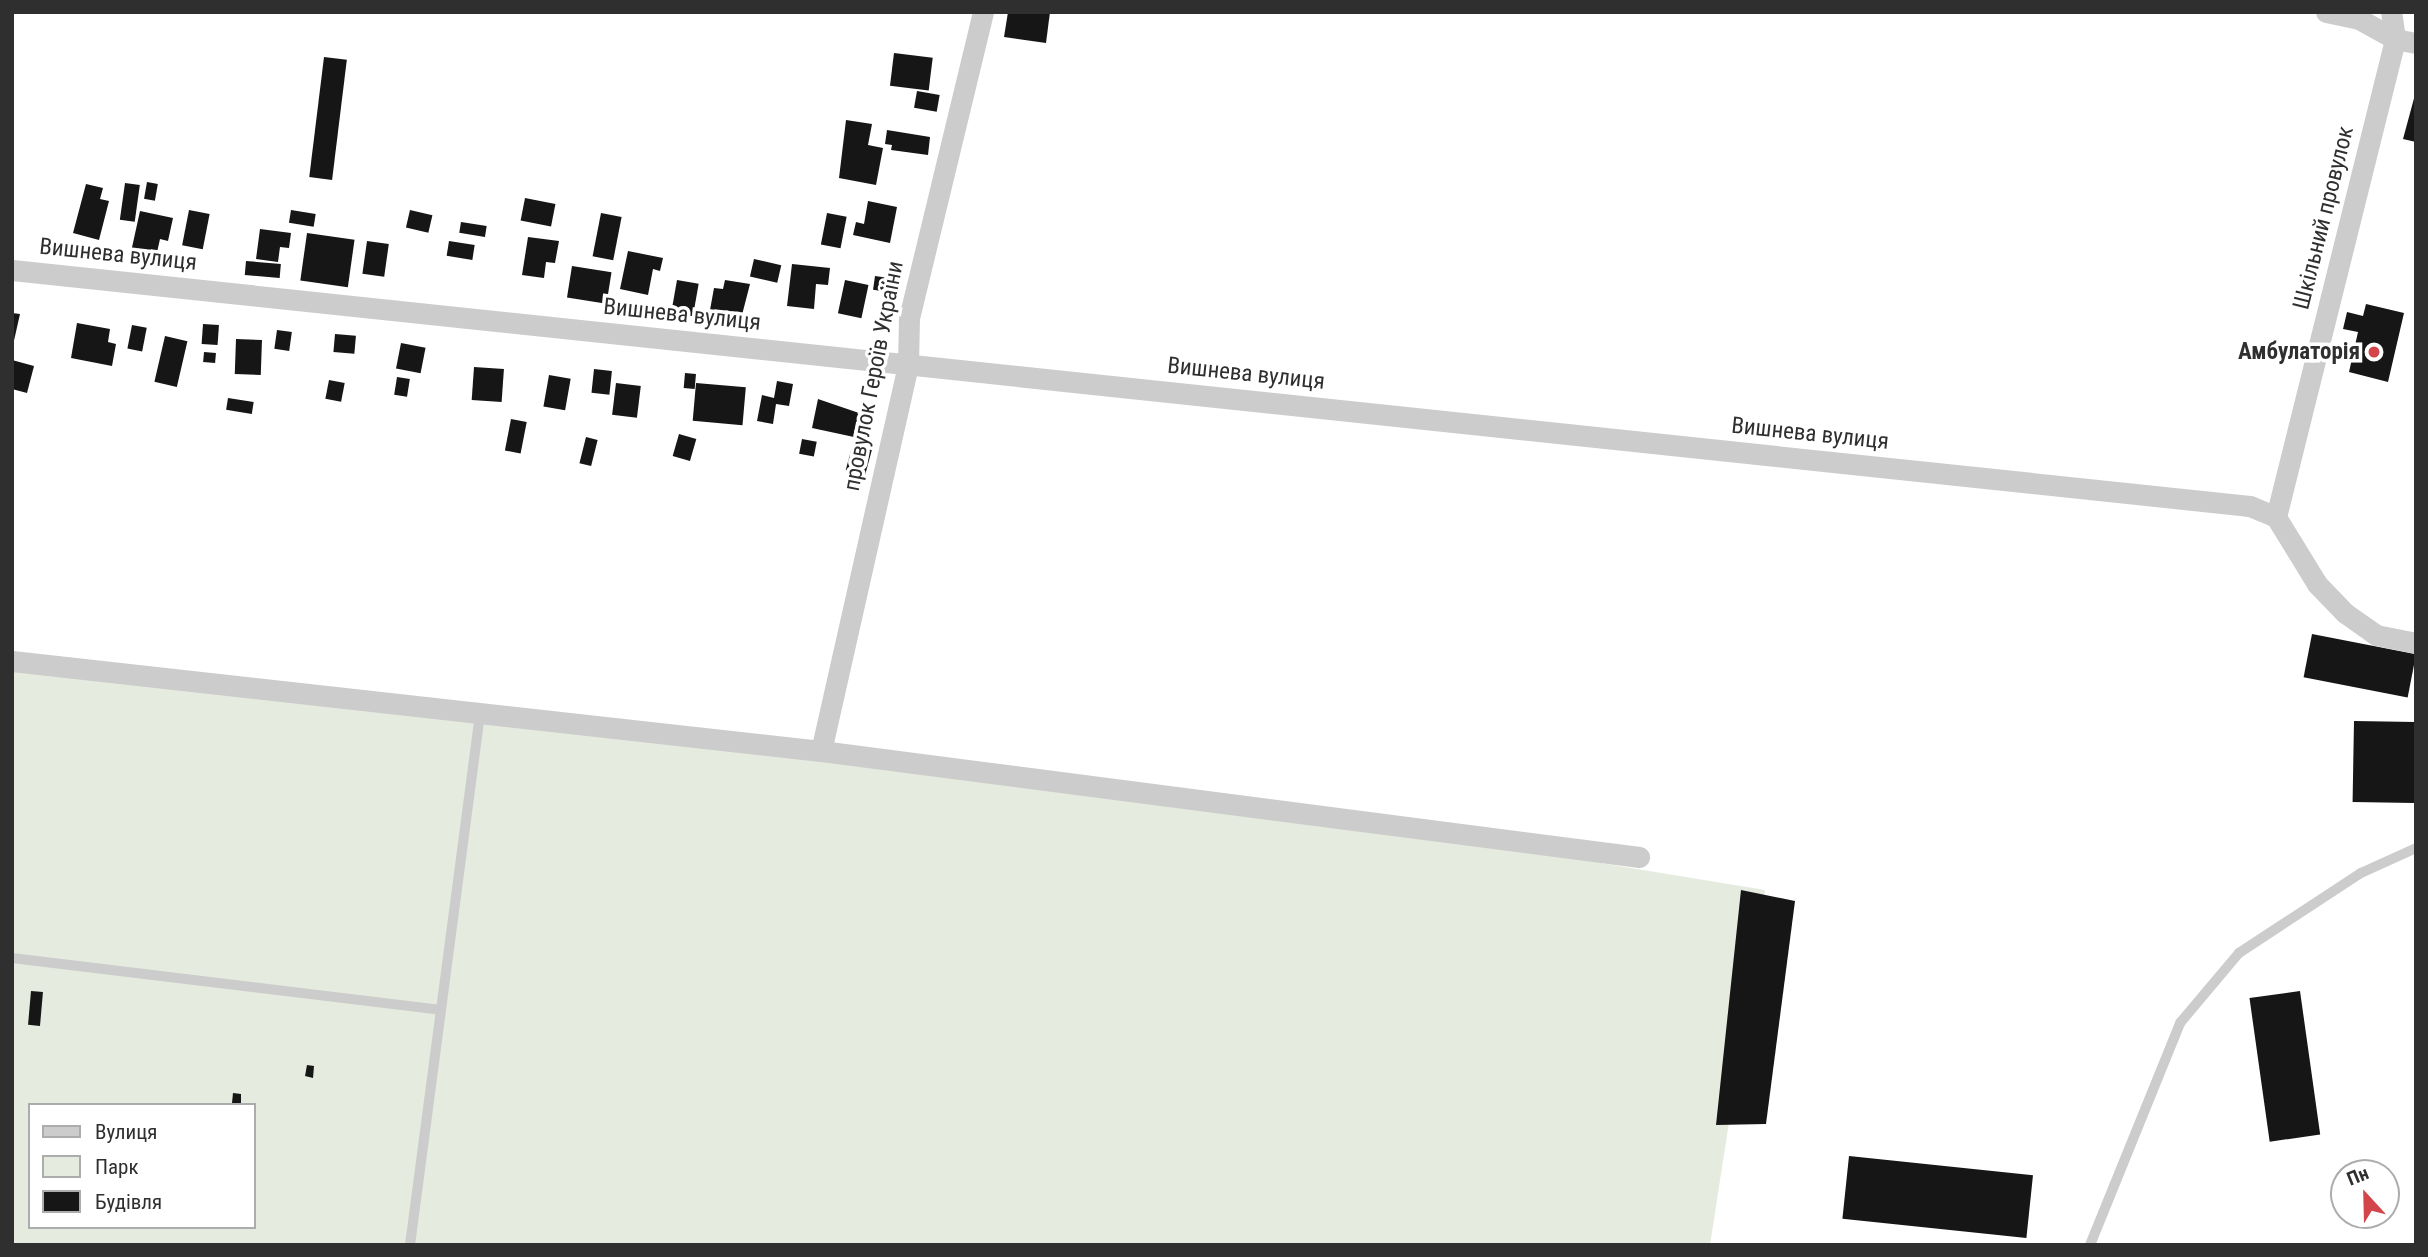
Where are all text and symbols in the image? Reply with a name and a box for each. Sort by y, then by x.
street label: Шкільний провулок [2288,124,2360,312]
street label: Вишнева вулиця [38,233,198,277]
street label: провулок Героїв України [838,259,910,493]
street label: Вишнева вулиця [602,293,762,337]
place label: Амбулаторія [2238,338,2360,366]
marker: Амбулаторія [2366,344,2382,360]
street label: Вишнева вулиця [1166,352,1326,396]
street label: Вишнева вулиця [1730,412,1890,456]
legend [28,1103,256,1229]
text: Вулиця [95,1120,157,1144]
text: Парк [95,1155,139,1179]
north arrow [2330,1159,2400,1229]
text: Пн [2344,1161,2372,1191]
text: Будівля [95,1190,162,1214]

